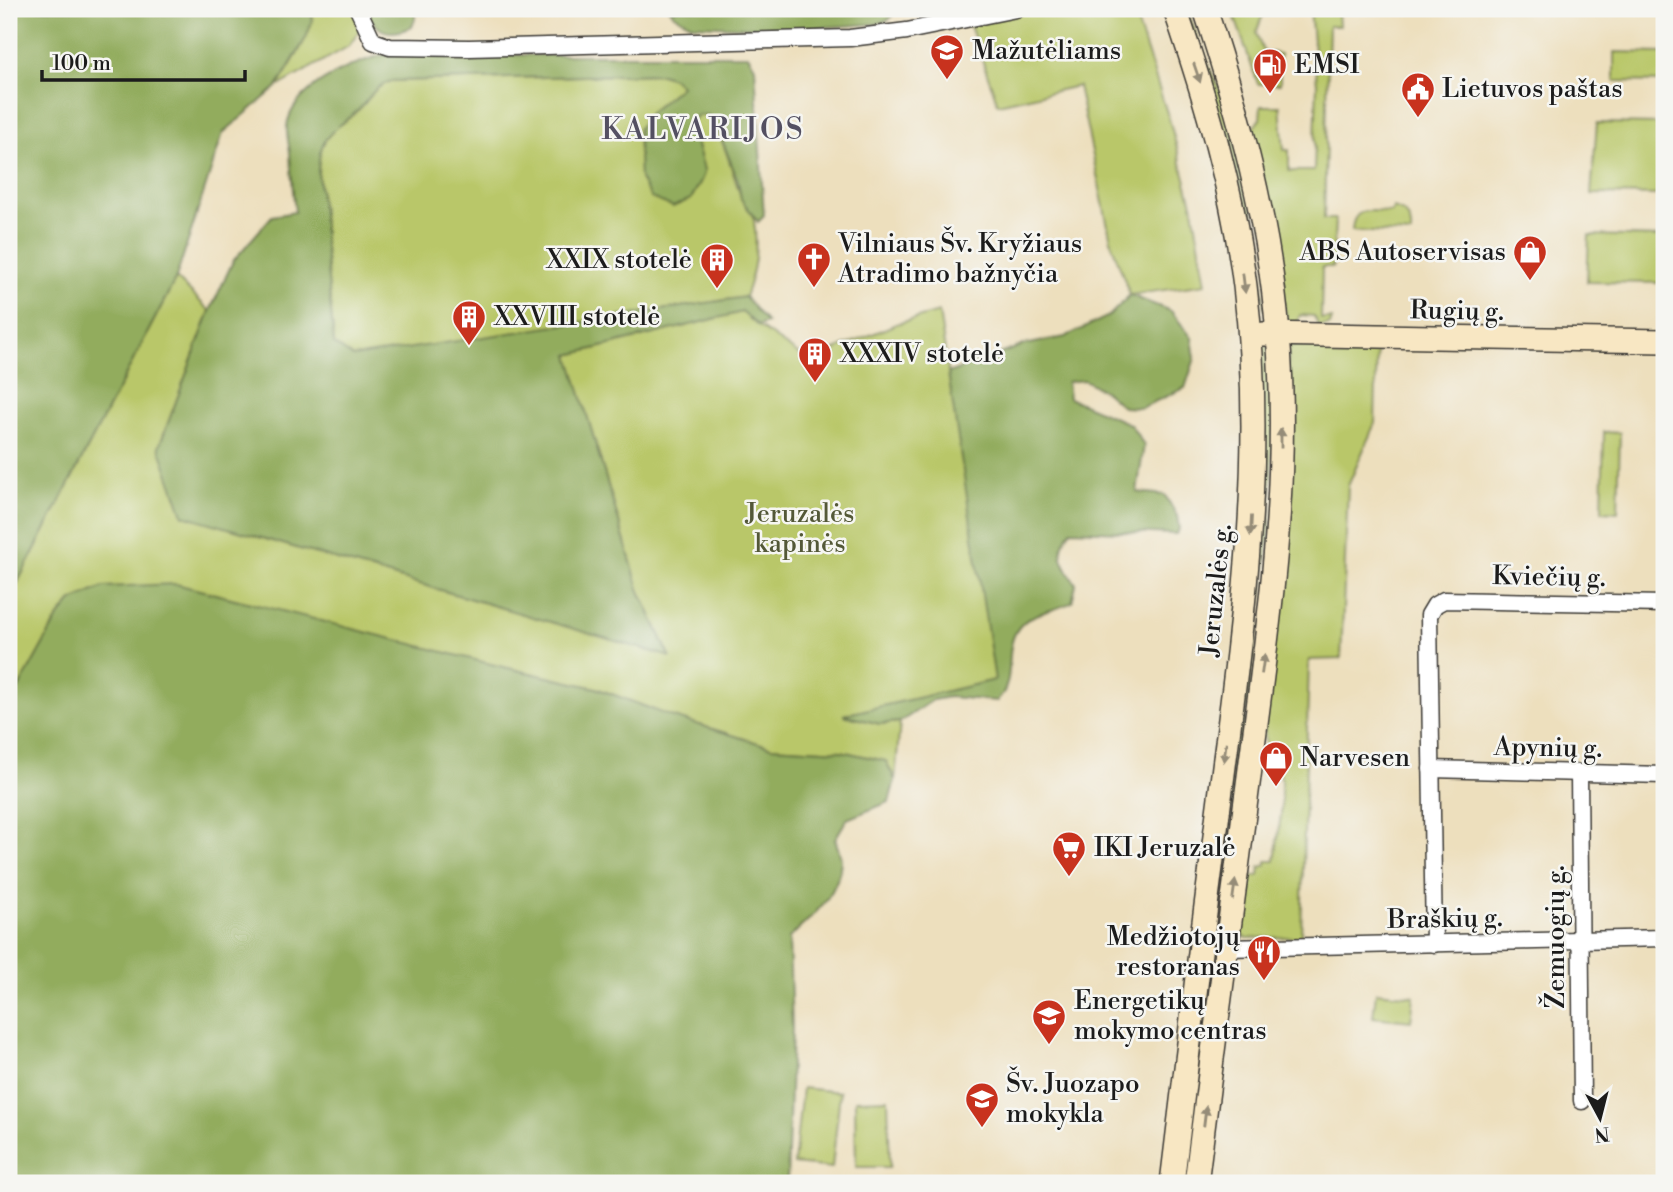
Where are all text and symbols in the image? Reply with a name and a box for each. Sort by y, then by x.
school or university icon: Mažutėliams [928,32,966,81]
place label: Mažutėliams [972,35,1121,67]
scale bar [42,38,245,82]
fuel station icon: EMSI [1251,46,1289,95]
place label: EMSI [1294,49,1360,81]
text: 100 m [52,51,111,77]
one-way arrow [1192,63,1203,84]
public building icon: Lietuvos paštas [1399,70,1437,119]
place label: Lietuvos paštas [1442,73,1623,105]
district label: KALVARIJOS [601,111,805,149]
place label: Vilniaus Šv. Kryžiaus Atradimo bažnyčia [837,226,1082,290]
shop icon: ABS Autoservisas [1511,233,1549,282]
place label: ABS Autoservisas [1298,236,1506,268]
church icon: Vilniaus Šv. Kryžiaus Atradimo bažnyčia [795,240,833,289]
building icon: XXIX stotelė [698,241,736,290]
place label: XXIX stotelė [545,244,692,276]
one-way arrow [1239,272,1250,294]
street label: Rugių g. [1410,294,1504,328]
building icon: XXVIII stotelė [450,298,488,347]
place label: XXVIII stotelė [493,301,660,333]
building icon: XXXIV stotelė [796,335,834,384]
place label: XXXIV stotelė [839,338,1004,370]
one-way arrow [1275,426,1287,448]
park label: Jeruzalės kapinės [745,498,854,560]
one-way arrow [1245,515,1256,537]
street label: Jeruzalės g. [1193,522,1239,659]
street label: Kviečių g. [1492,560,1606,594]
one-way arrow [1258,653,1269,675]
street label: Apynių g. [1493,731,1602,765]
shop icon: Narvesen [1257,739,1295,788]
one-way arrow [1220,741,1231,763]
place label: Narvesen [1300,742,1410,774]
supermarket icon: IKI Jeruzalė [1050,829,1088,878]
place label: IKI Jeruzalė [1094,832,1236,864]
street label: Žemuogių g. [1538,865,1572,1009]
one-way arrow [1228,879,1239,901]
street label: Braškių g. [1386,902,1503,936]
place label: Medžiotojų restoranas [1107,921,1240,983]
restaurant icon: Medžiotojų restoranas [1245,933,1283,982]
place label: Energetikų mokymo centras [1074,985,1267,1047]
school or university icon: Energetikų mokymo centras [1030,997,1068,1046]
place label: Šv. Juozapo mokykla [1006,1066,1140,1130]
school or university icon: Šv. Juozapo mokykla [963,1080,1001,1129]
north arrow [1564,1084,1634,1154]
one-way arrow [1199,1104,1210,1126]
text: N [1593,1121,1611,1147]

